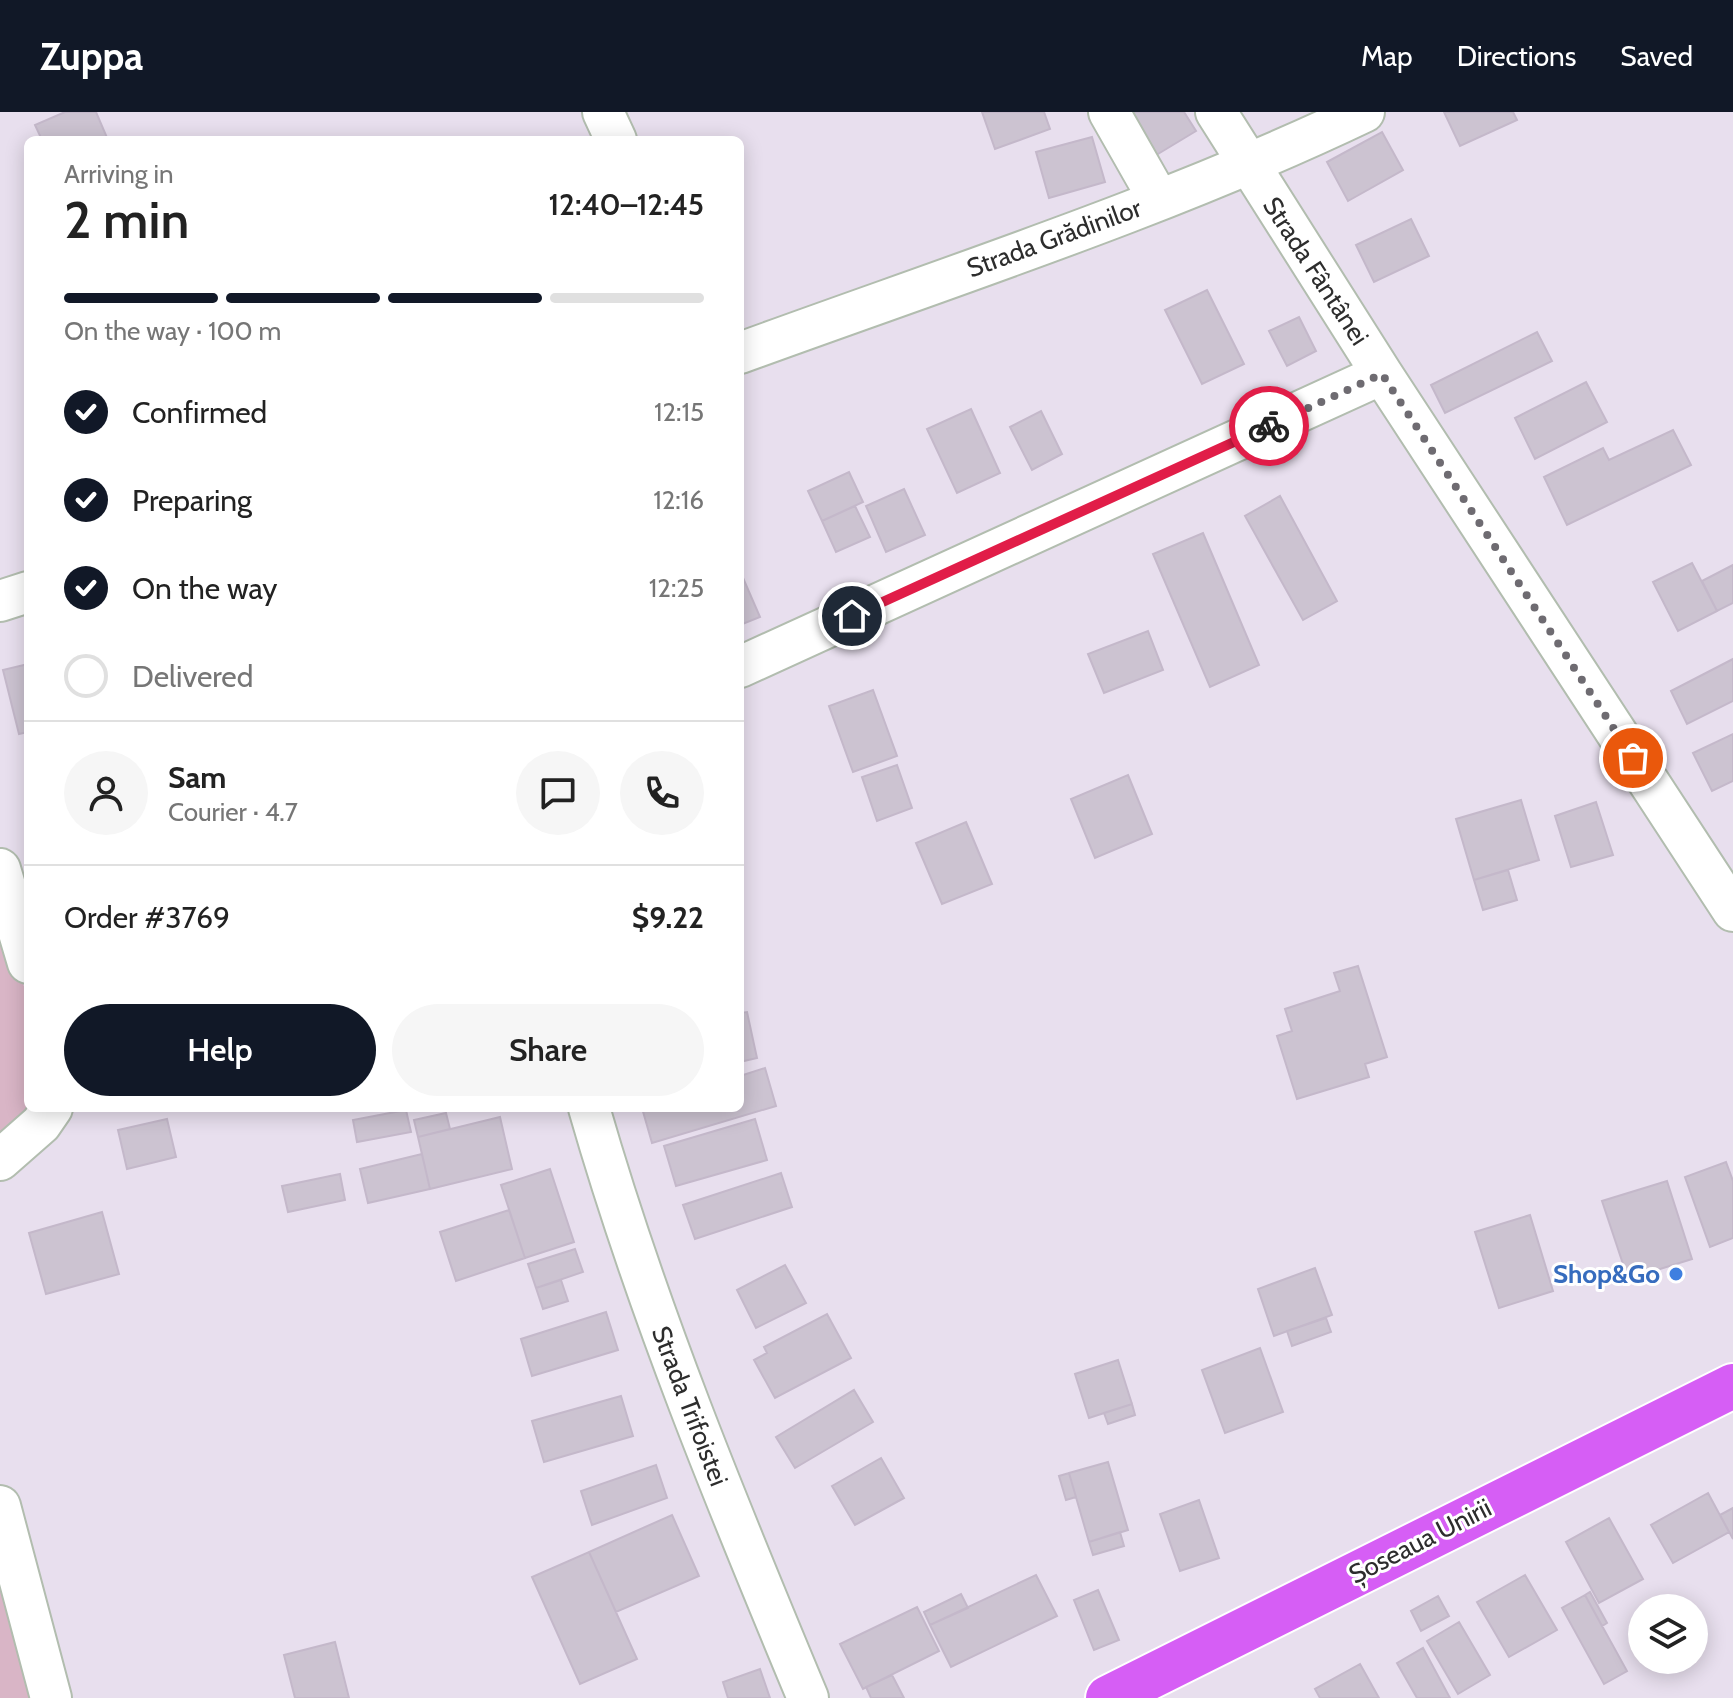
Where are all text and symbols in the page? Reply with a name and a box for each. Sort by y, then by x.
text: Zuppa [40,33,143,80]
text: Map [1361,39,1413,73]
text: Directions [1457,39,1576,73]
text: Saved [1620,39,1693,73]
text: Arriving in [64,158,174,190]
text: 12:40–12:45 [549,186,704,223]
text: 2 min [64,188,189,251]
street label: Strada Grădinilor [962,191,1146,284]
street label: Strada Fântânei [1256,191,1376,351]
text: On the way · 100 m [64,315,281,347]
courier [1229,386,1309,466]
icon: check [64,390,108,434]
text: Confirmed [132,394,267,431]
text: 12:15 [654,396,704,428]
icon: bike [1247,404,1291,448]
icon: check [64,478,108,522]
text: Preparing [132,482,252,519]
text: 12:16 [653,484,704,516]
icon: check [64,566,108,610]
text: On the way [132,570,277,607]
text: 12:25 [649,572,704,604]
pin [818,582,886,650]
icon: home [830,594,874,638]
text: Delivered [132,658,253,695]
pin [1599,724,1667,792]
icon: bag [1611,736,1655,780]
button: person [64,751,148,835]
button: chat [516,751,600,835]
button: phone [620,751,704,835]
text: Sam [168,759,226,796]
text: Courier · 4.7 [168,796,298,828]
text: Order #3769 [64,899,230,936]
text: $9.22 [632,899,704,936]
button: Help [64,1004,376,1096]
button: Share [392,1004,704,1096]
place label: Shop&Go [1553,1258,1660,1290]
marker: Shop&Go [1667,1265,1685,1283]
street label: Strada Trifoistei [645,1322,735,1490]
street label: Șoseaua Unirii [1343,1491,1497,1591]
map controls [1628,1594,1708,1674]
button: layers [1628,1594,1708,1674]

